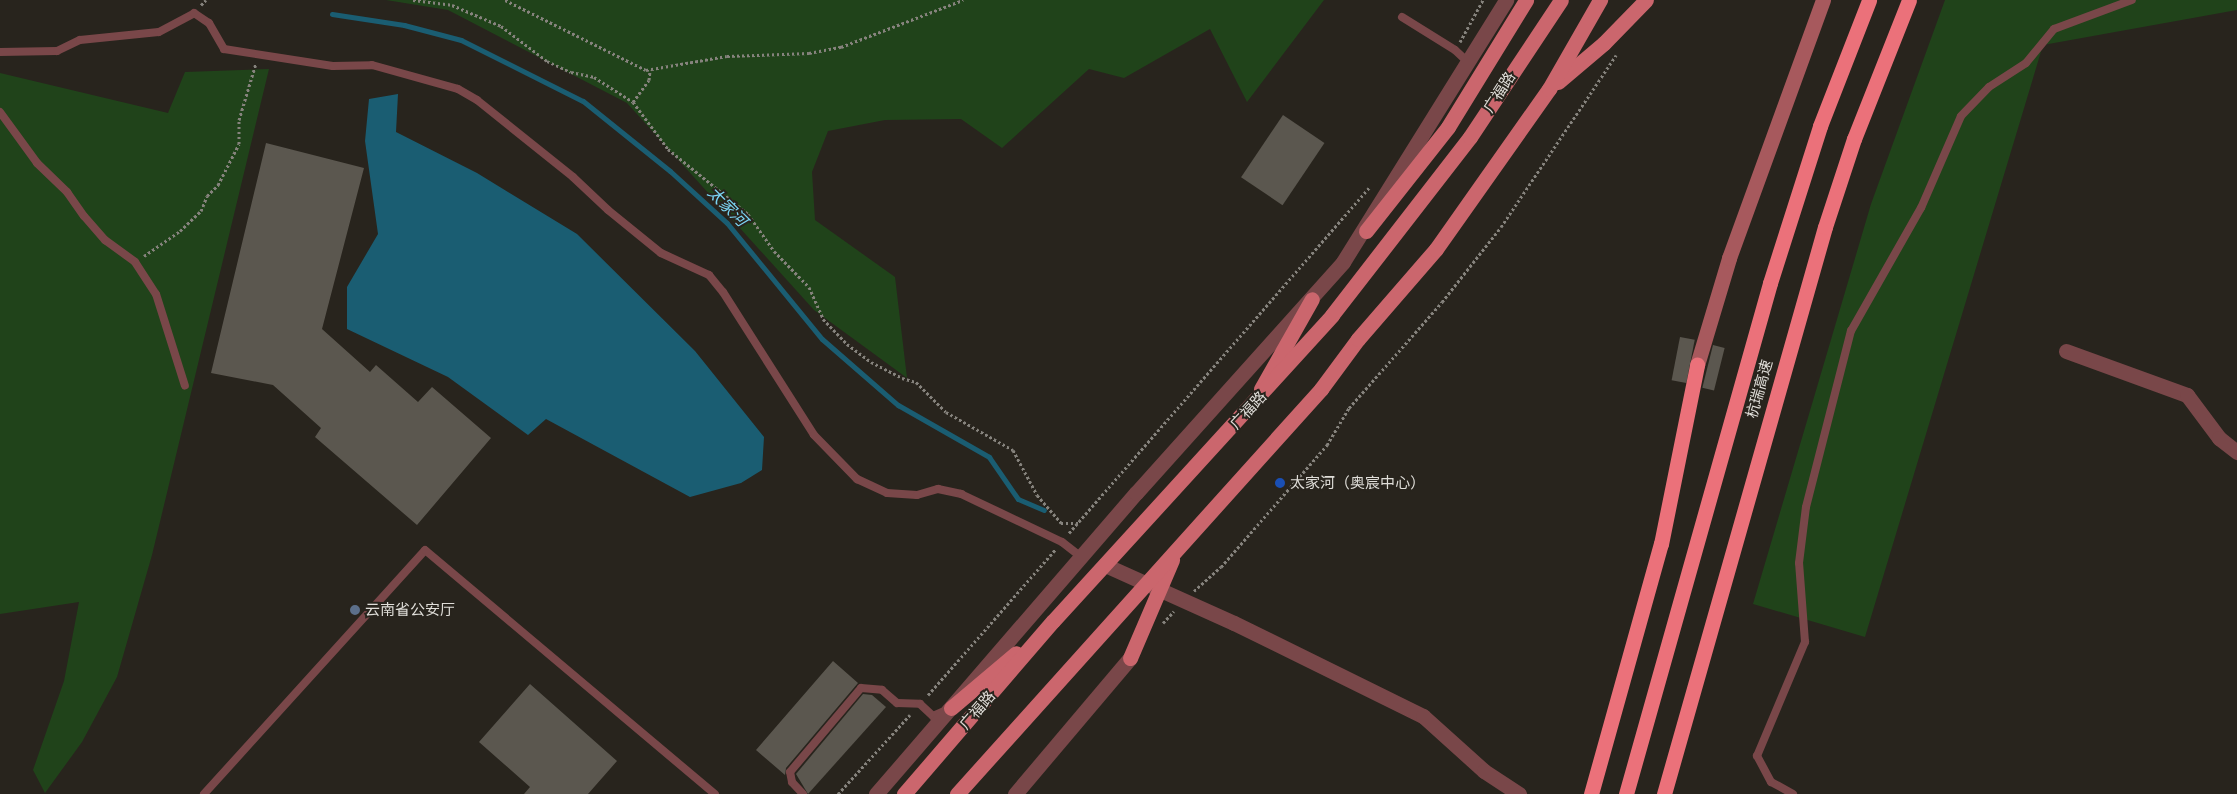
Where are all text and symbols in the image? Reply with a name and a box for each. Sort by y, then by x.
street label: 广福路 [1479,68,1519,116]
water label: 太家河 [703,183,751,231]
street label: 杭瑞高速 [1742,358,1776,420]
street label: 广福路 [1226,387,1270,433]
place label: 太家河（奥宸中心） [1290,474,1425,492]
marker: 太家河（奥宸中心） [1274,477,1286,489]
place label: 云南省公安厅 [365,601,455,619]
marker: 云南省公安厅 [349,604,361,616]
street label: 广福路 [955,687,999,733]

